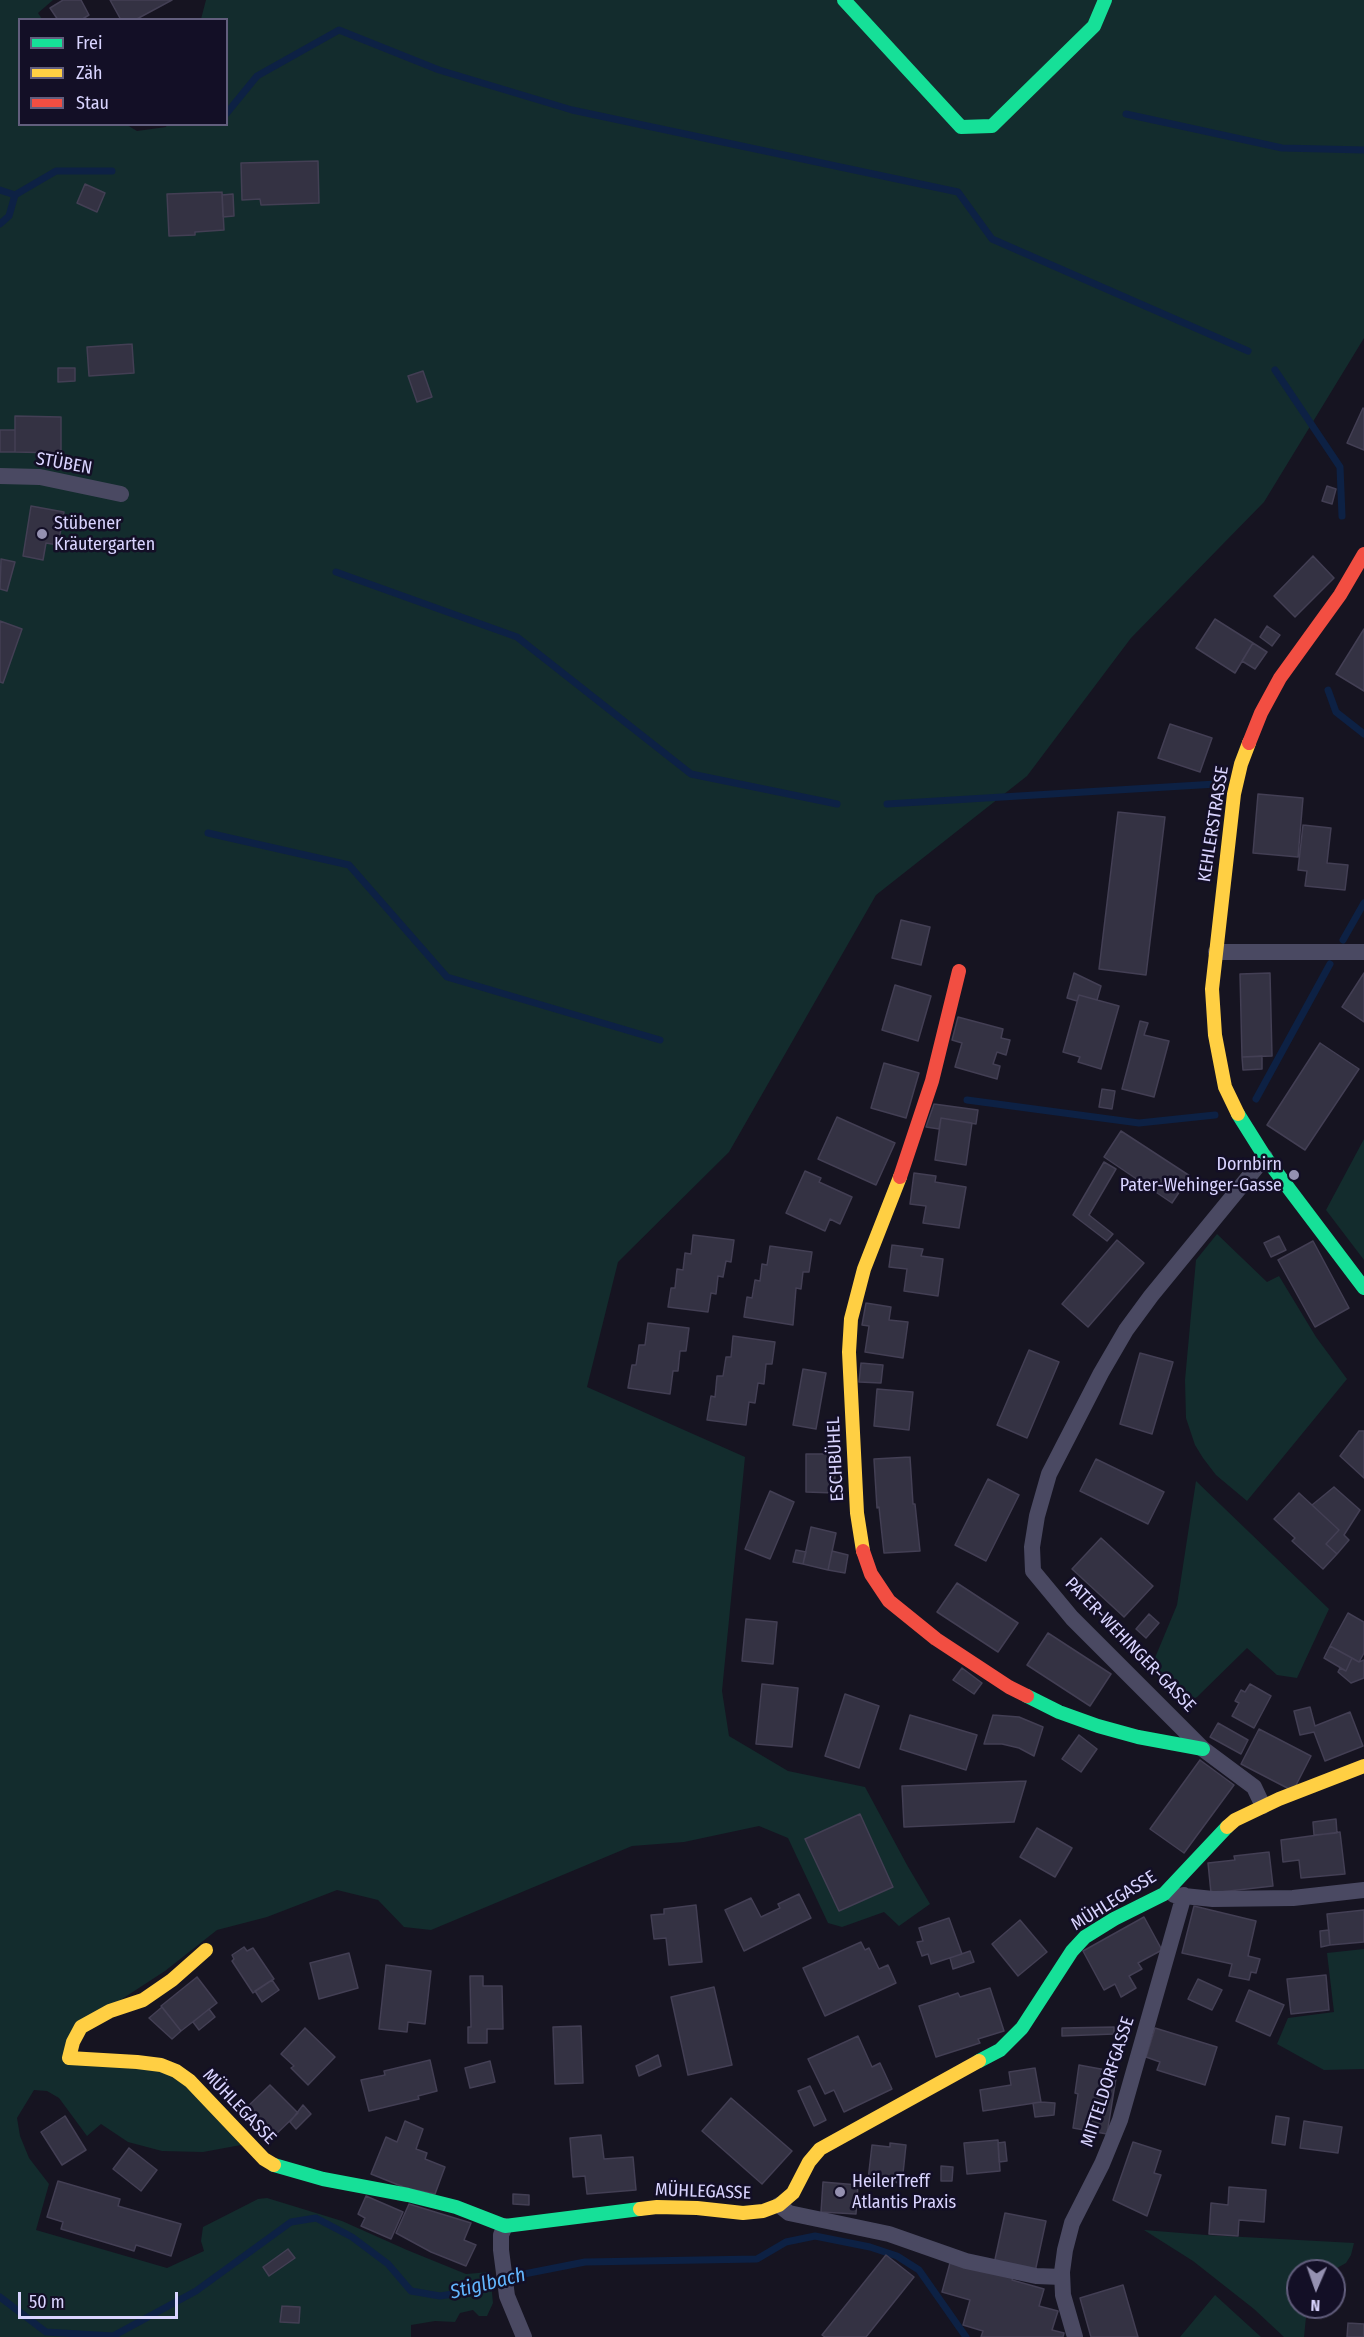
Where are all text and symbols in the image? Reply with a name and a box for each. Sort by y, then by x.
legend [18,18,228,126]
text: Frei [76,32,102,54]
text: Zäh [76,62,103,84]
text: Stau [76,92,109,114]
street label: STÜBEN [34,448,94,480]
place label: Stübener Kräutergarten [54,513,155,556]
marker: Stübener Kräutergarten [35,527,49,541]
street label: KEHLERSTRASSE [1194,764,1234,884]
place label: Dornbirn Pater-Wehinger-Gasse [1120,1154,1282,1196]
marker: Dornbirn Pater-Wehinger-Gasse [1287,1168,1301,1182]
street label: ESCHBÜHEL [823,1416,849,1502]
street label: PATER-WEHINGER-GASSE [1060,1573,1200,1717]
street label: MÜHLEGASSE [1067,1866,1161,1936]
street label: MITTELDORFGASSE [1077,2014,1139,2150]
street label: MÜHLEGASSE [198,2065,280,2149]
place label: HeilerTreff Atlantis Praxis [852,2171,956,2214]
street label: MÜHLEGASSE [654,2180,752,2204]
marker: HeilerTreff Atlantis Praxis [833,2185,847,2199]
north arrow [1286,2259,1346,2319]
water label: Stiglbach [448,2263,528,2305]
scale bar [21,2280,182,2318]
text: 50 m [29,2291,65,2313]
text: N [1310,2296,1321,2315]

